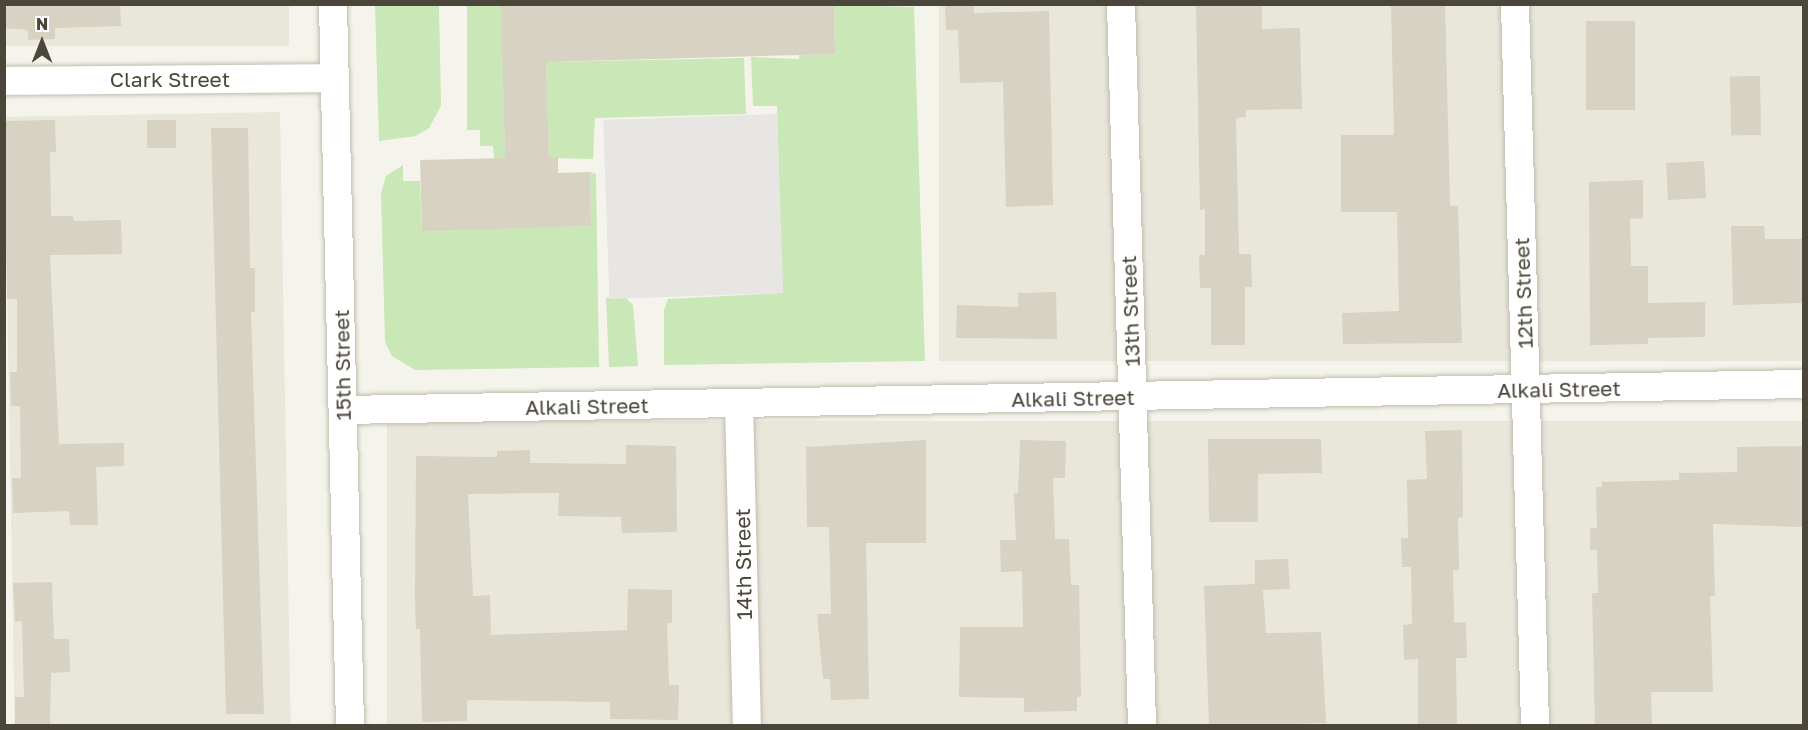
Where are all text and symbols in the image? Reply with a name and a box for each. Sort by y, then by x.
north arrow [12,12,72,72]
text: N [36,14,48,34]
street label: Clark Street [110,66,230,92]
street label: 12th Street [1508,237,1538,349]
street label: 13th Street [1115,255,1145,367]
street label: 15th Street [328,309,356,421]
street label: Alkali Street [1497,375,1621,403]
street label: Alkali Street [1011,384,1135,412]
street label: Alkali Street [525,392,649,420]
street label: 14th Street [729,508,757,620]

